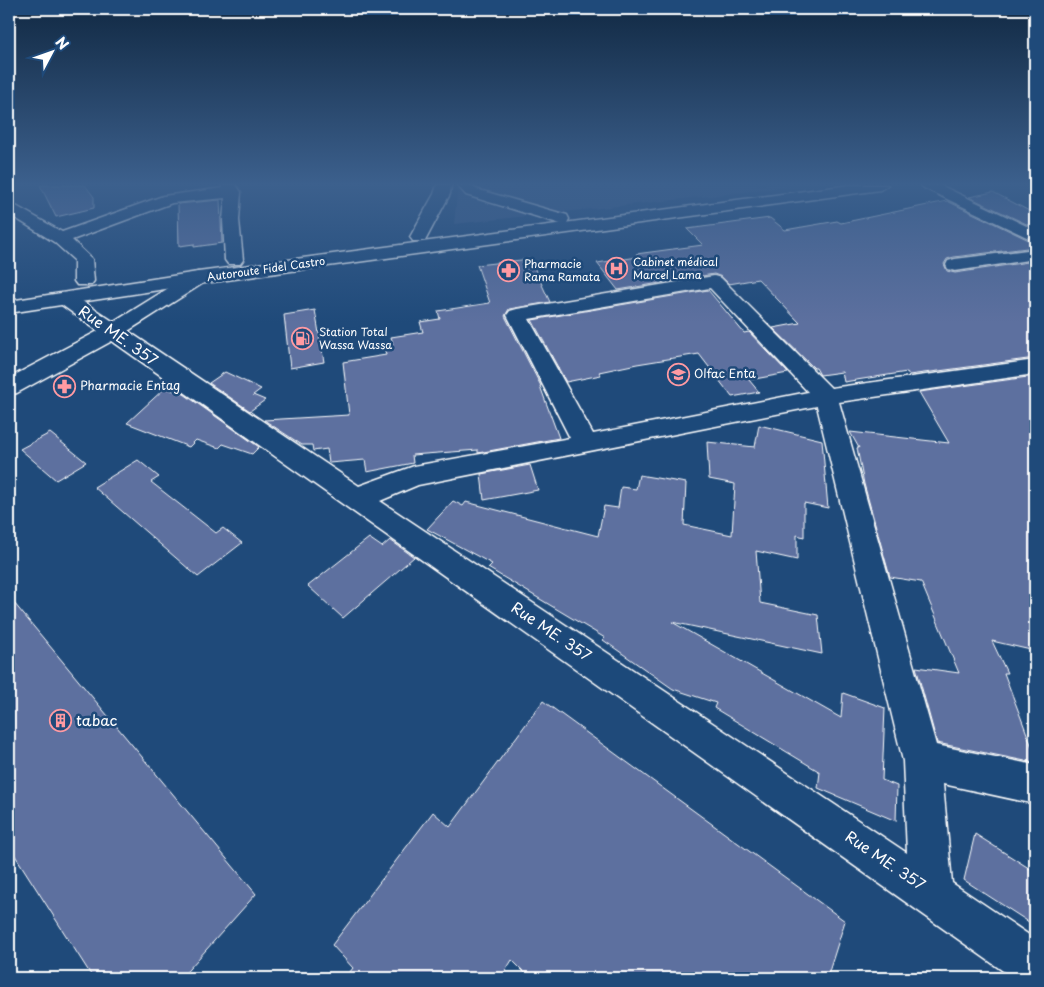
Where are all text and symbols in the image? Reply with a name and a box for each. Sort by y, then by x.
north arrow [28,28,78,78]
text: N [51,32,74,54]
street label: Autoroute Fidel Castro [206,252,326,285]
place label: Cabinet médical Marcel Lama [633,253,718,283]
place label: Pharmacie Rama Ramata [524,255,600,285]
hospital icon: Cabinet médical Marcel Lama [605,256,629,280]
pharmacy icon: Pharmacie Rama Ramata [496,258,520,282]
street label: Rue ME. 357 [74,299,164,371]
place label: Station Total Wassa Wassa [319,323,392,353]
fuel station icon: Station Total Wassa Wassa [291,326,315,350]
school or university icon: Olfac Enta [666,362,690,386]
place label: Olfac Enta [694,364,756,382]
pharmacy icon: Pharmacie Entag [52,374,76,398]
place label: Pharmacie Entag [80,376,180,394]
street label: Rue ME. 357 [507,595,597,666]
place label: tabac [76,708,118,731]
building icon: tabac [48,709,72,733]
street label: Rue ME. 357 [841,824,931,895]

